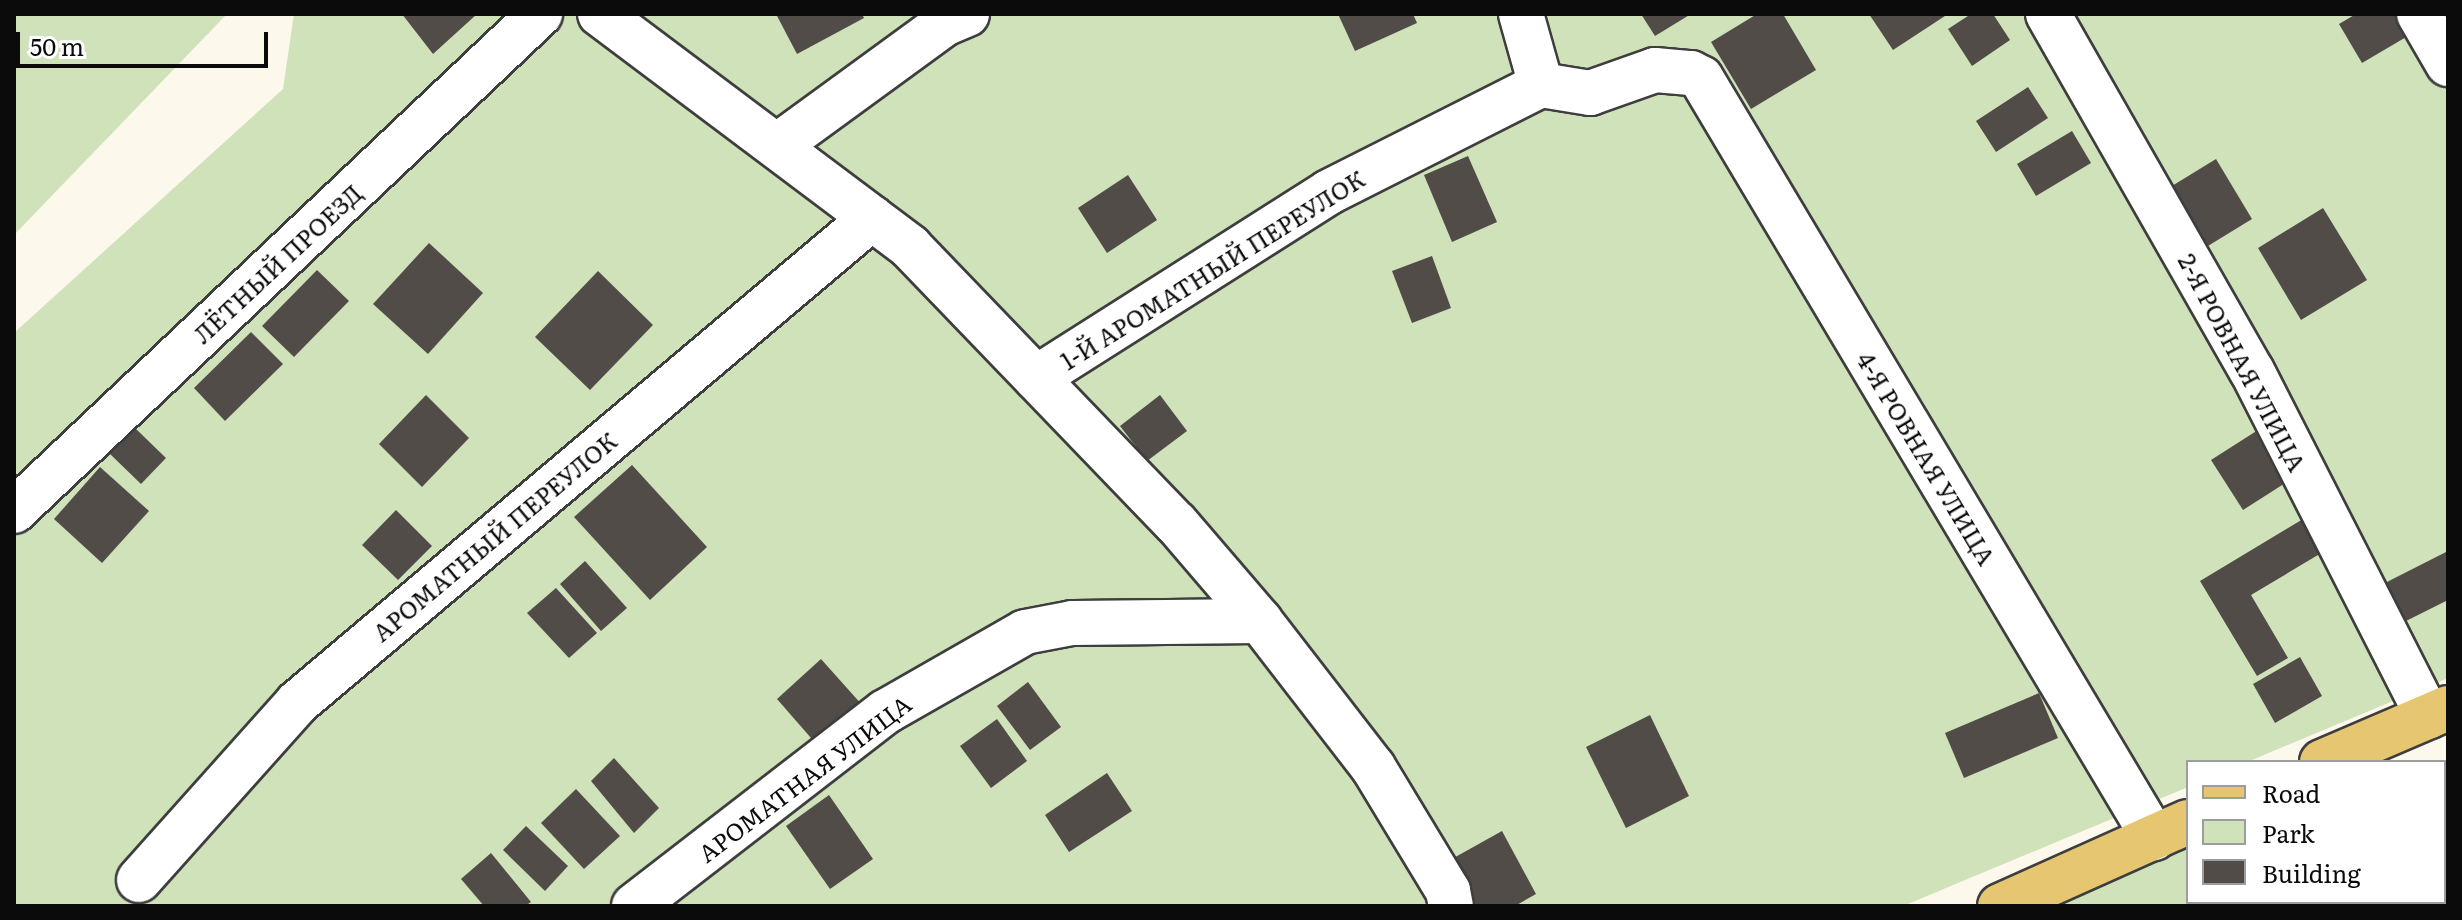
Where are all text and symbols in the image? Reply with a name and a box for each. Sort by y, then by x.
scale bar [20,16,272,66]
text: 50 m [30,28,84,63]
street label: 1-Й АРОМАТНЫЙ ПЕРЕУЛОК [1055,163,1369,375]
street label: ЛЁТНЫЙ ПРОЕЗД [187,178,367,348]
street label: 2-Я РОВНАЯ УЛИЦА [2173,248,2313,476]
street label: 4-Я РОВНАЯ УЛИЦА [1852,346,2002,570]
street label: АРОМАТНЫЙ ПЕРЕУЛОК [366,425,622,647]
street label: АРОМАТНАЯ УЛИЦА [692,689,916,867]
legend [2186,760,2446,904]
text: Road [2262,775,2320,810]
text: Park [2262,815,2315,850]
text: Building [2262,855,2361,890]

